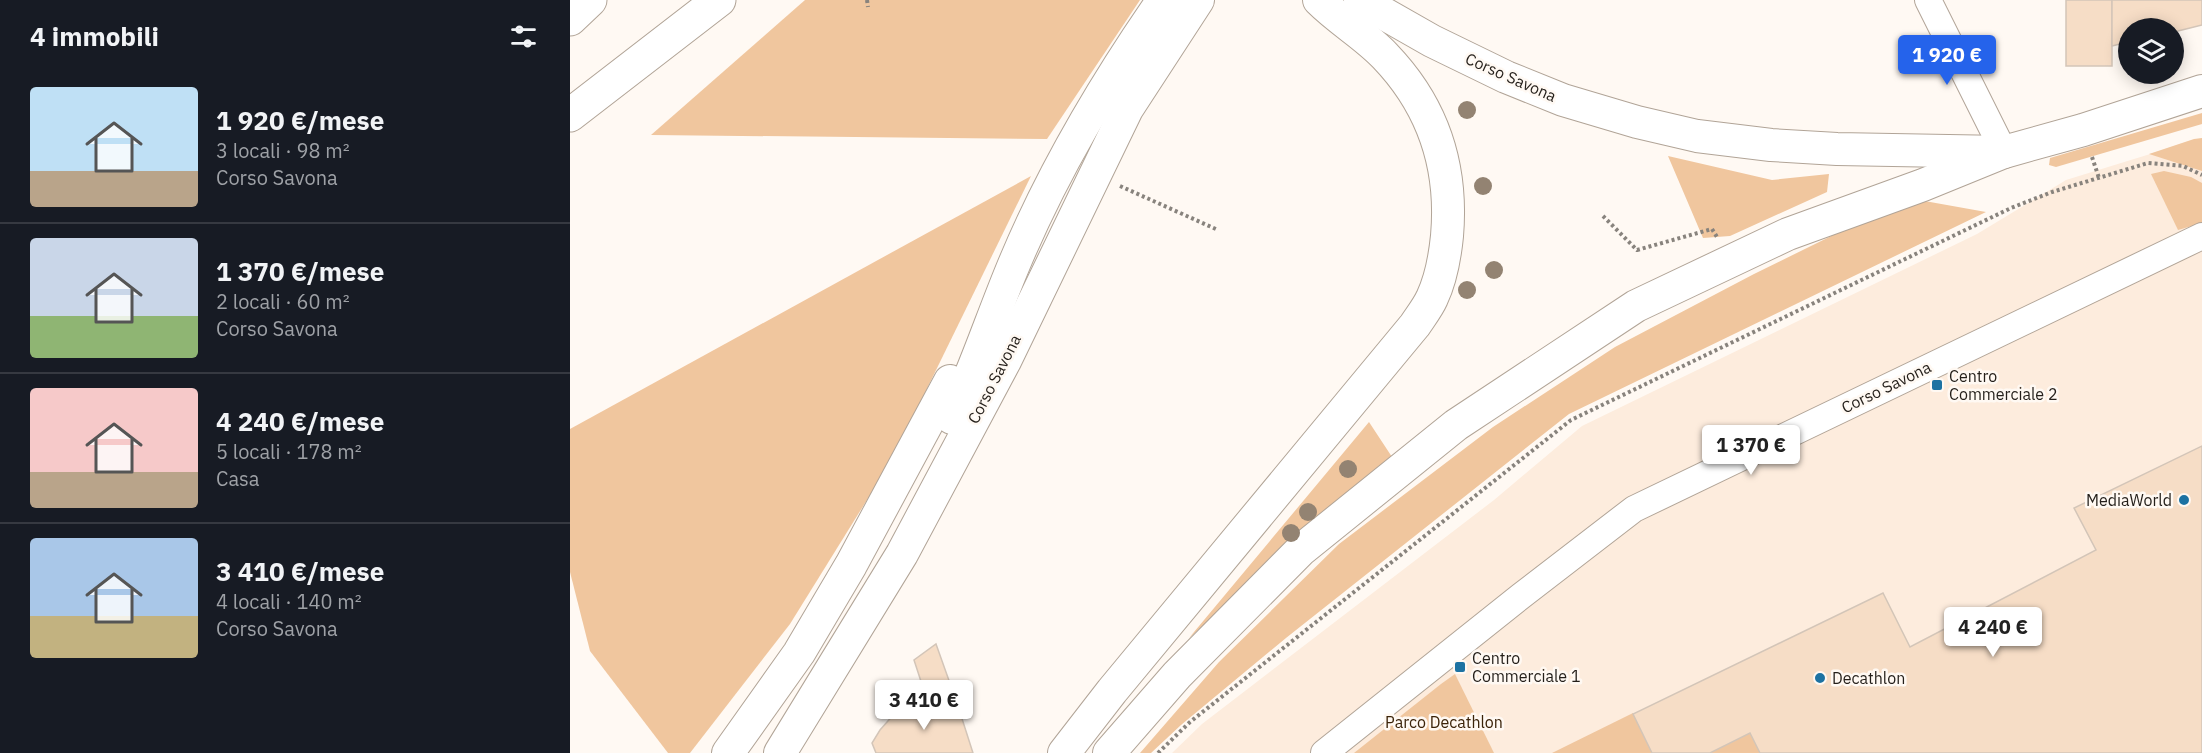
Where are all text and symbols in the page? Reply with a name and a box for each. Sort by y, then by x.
map controls [2118,18,2184,84]
button: layers [2118,18,2184,84]
text: 4 immobili [30,19,159,53]
icon: filters [507,20,540,53]
pin: 1 920 € [1892,35,2002,86]
text: 1 920 € [1912,41,1982,68]
street label: Corso Savona [1462,48,1560,106]
text: 1 920 €/mese [216,103,384,137]
icon: home [78,111,150,183]
text: 3 locali · 98 m² [216,137,350,164]
text: Corso Savona [216,164,338,191]
text: 1 370 €/mese [216,254,384,288]
icon: home [78,262,150,334]
text: 2 locali · 60 m² [216,288,350,315]
text: Corso Savona [216,315,338,342]
street label: Corso Savona [963,331,1025,427]
street label: Corso Savona [1838,356,1935,417]
place label: Centro Commerciale 2 [1949,366,2058,404]
marker: Centro Commerciale 2 [1930,378,1944,392]
text: 4 240 €/mese [216,404,384,438]
icon: home [78,412,150,484]
pin: 1 370 € [1696,425,1806,476]
text: 1 370 € [1716,431,1786,458]
text: 5 locali · 178 m² [216,438,362,465]
text: Casa [216,465,260,492]
place label: MediaWorld [2086,490,2172,510]
marker: MediaWorld [2177,493,2191,507]
text: 3 410 €/mese [216,554,384,588]
icon: home [78,562,150,634]
text: 4 locali · 140 m² [216,588,362,615]
pin: 4 240 € [1938,607,2048,658]
text: 4 240 € [1958,613,2028,640]
text: Corso Savona [216,615,338,642]
place label: Centro Commerciale 1 [1472,648,1581,686]
marker: Centro Commerciale 1 [1453,660,1467,674]
place label: Decathlon [1832,668,1905,688]
marker: Decathlon [1813,671,1827,685]
pin: 3 410 € [869,680,979,731]
text: 3 410 € [889,686,959,713]
park label: Parco Decathlon [1385,712,1503,732]

